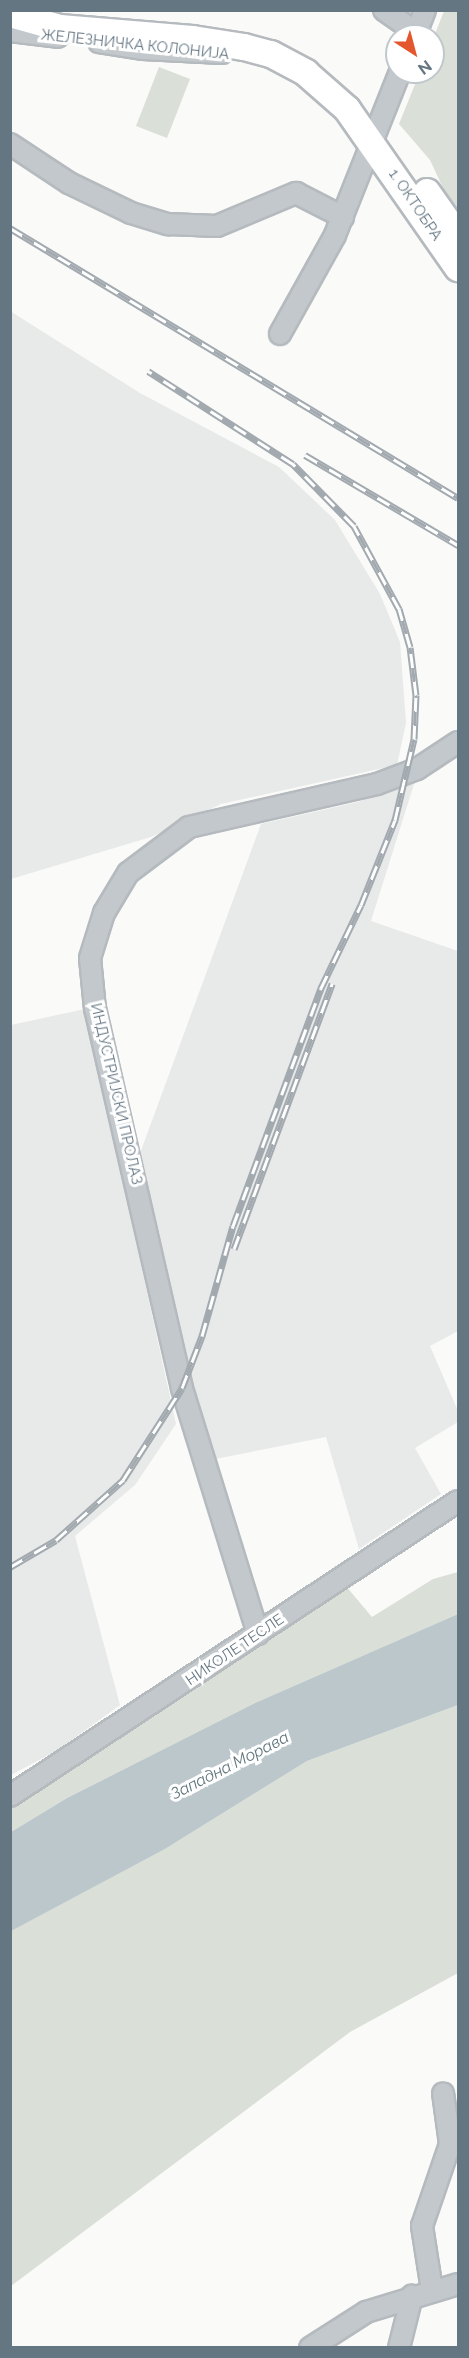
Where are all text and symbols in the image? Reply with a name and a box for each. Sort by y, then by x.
north arrow [385,24,445,84]
street label: ЖЕЛЕЗНИЧКА КОЛОНИЈА [40,26,230,64]
text: N [414,56,435,79]
street label: 1. ОКТОБРА [384,166,446,244]
street label: ИНДУСТРИЈСКИ ПРОЛАЗ [86,1001,146,1187]
street label: НИКОЛЕ ТЕСЛЕ [182,1610,288,1690]
water label: Западна Морава [168,1728,292,1804]

